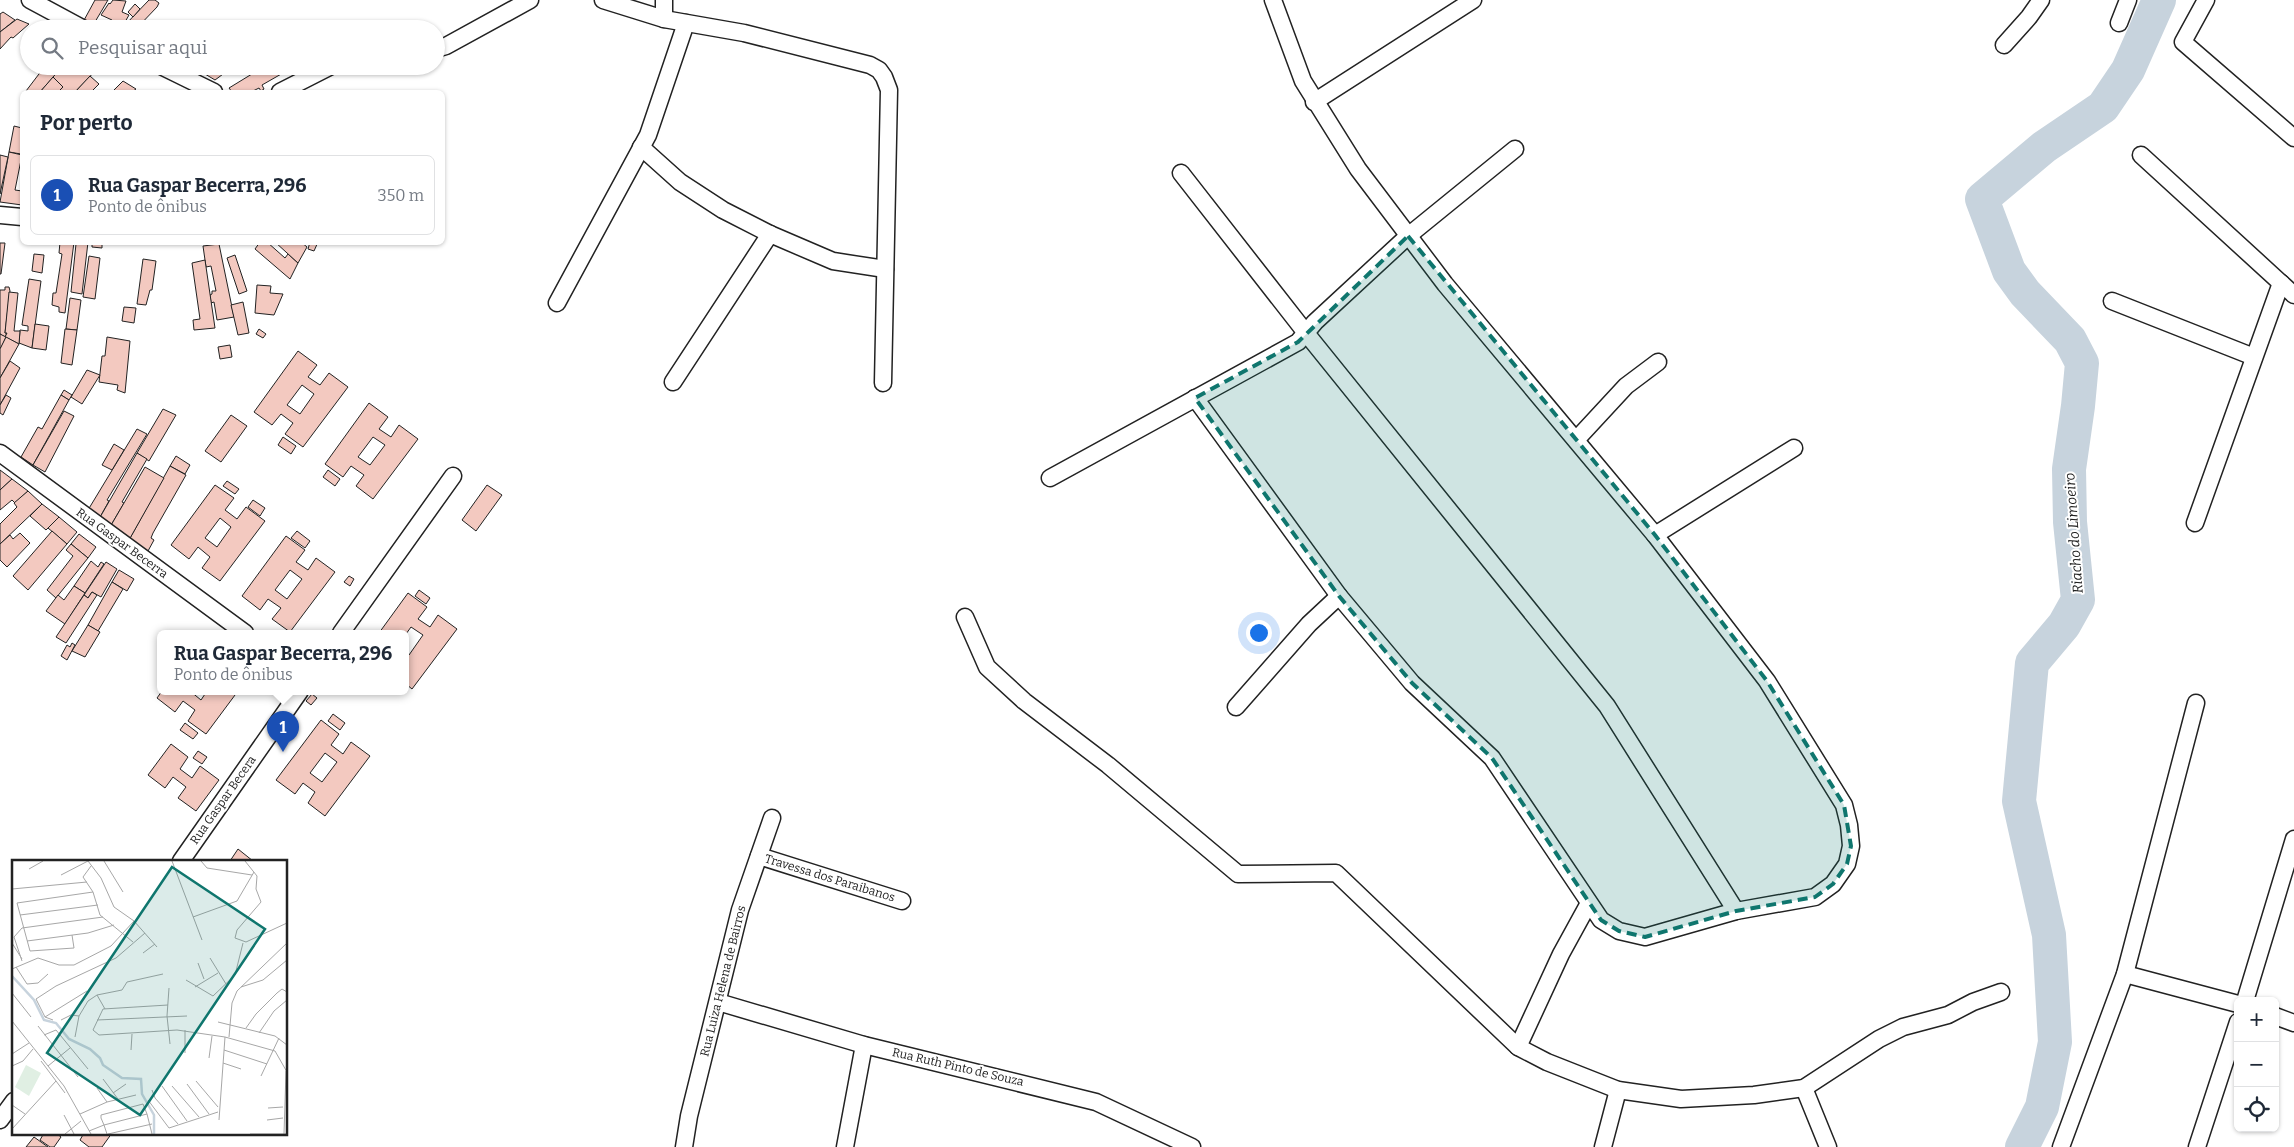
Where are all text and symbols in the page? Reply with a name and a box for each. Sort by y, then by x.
search box [20,20,445,75]
icon: search [38,34,66,62]
text: Pesquisar aqui [78,36,207,59]
text: Por perto [40,110,133,136]
text: Rua Gaspar Becerra, 296 [88,174,306,197]
text: 1 [54,186,60,205]
text: 350 m [378,186,424,205]
text: Ponto de ônibus [88,197,207,216]
water label: Riacho do Limoeiro [2061,472,2087,594]
street label: Rua Gaspar Becerra [73,505,171,581]
your location [1246,620,1272,646]
popup [157,630,409,695]
text: Rua Gaspar Becerra, 296 [174,642,392,665]
text: Ponto de ônibus [174,665,293,684]
pin: 1 [267,711,299,752]
street label: Rua Gaspar Becera [187,753,259,847]
street label: Travessa dos Paraibanos [763,852,897,905]
inset map [12,860,288,1134]
street label: Rua Luiza Helena de Bairros [697,904,749,1058]
map controls [2234,997,2279,1132]
button: + [2234,997,2279,1042]
button: − [2234,1042,2279,1087]
street label: Rua Ruth Pinto de Souza [891,1045,1026,1089]
button: locate [2234,1087,2279,1132]

